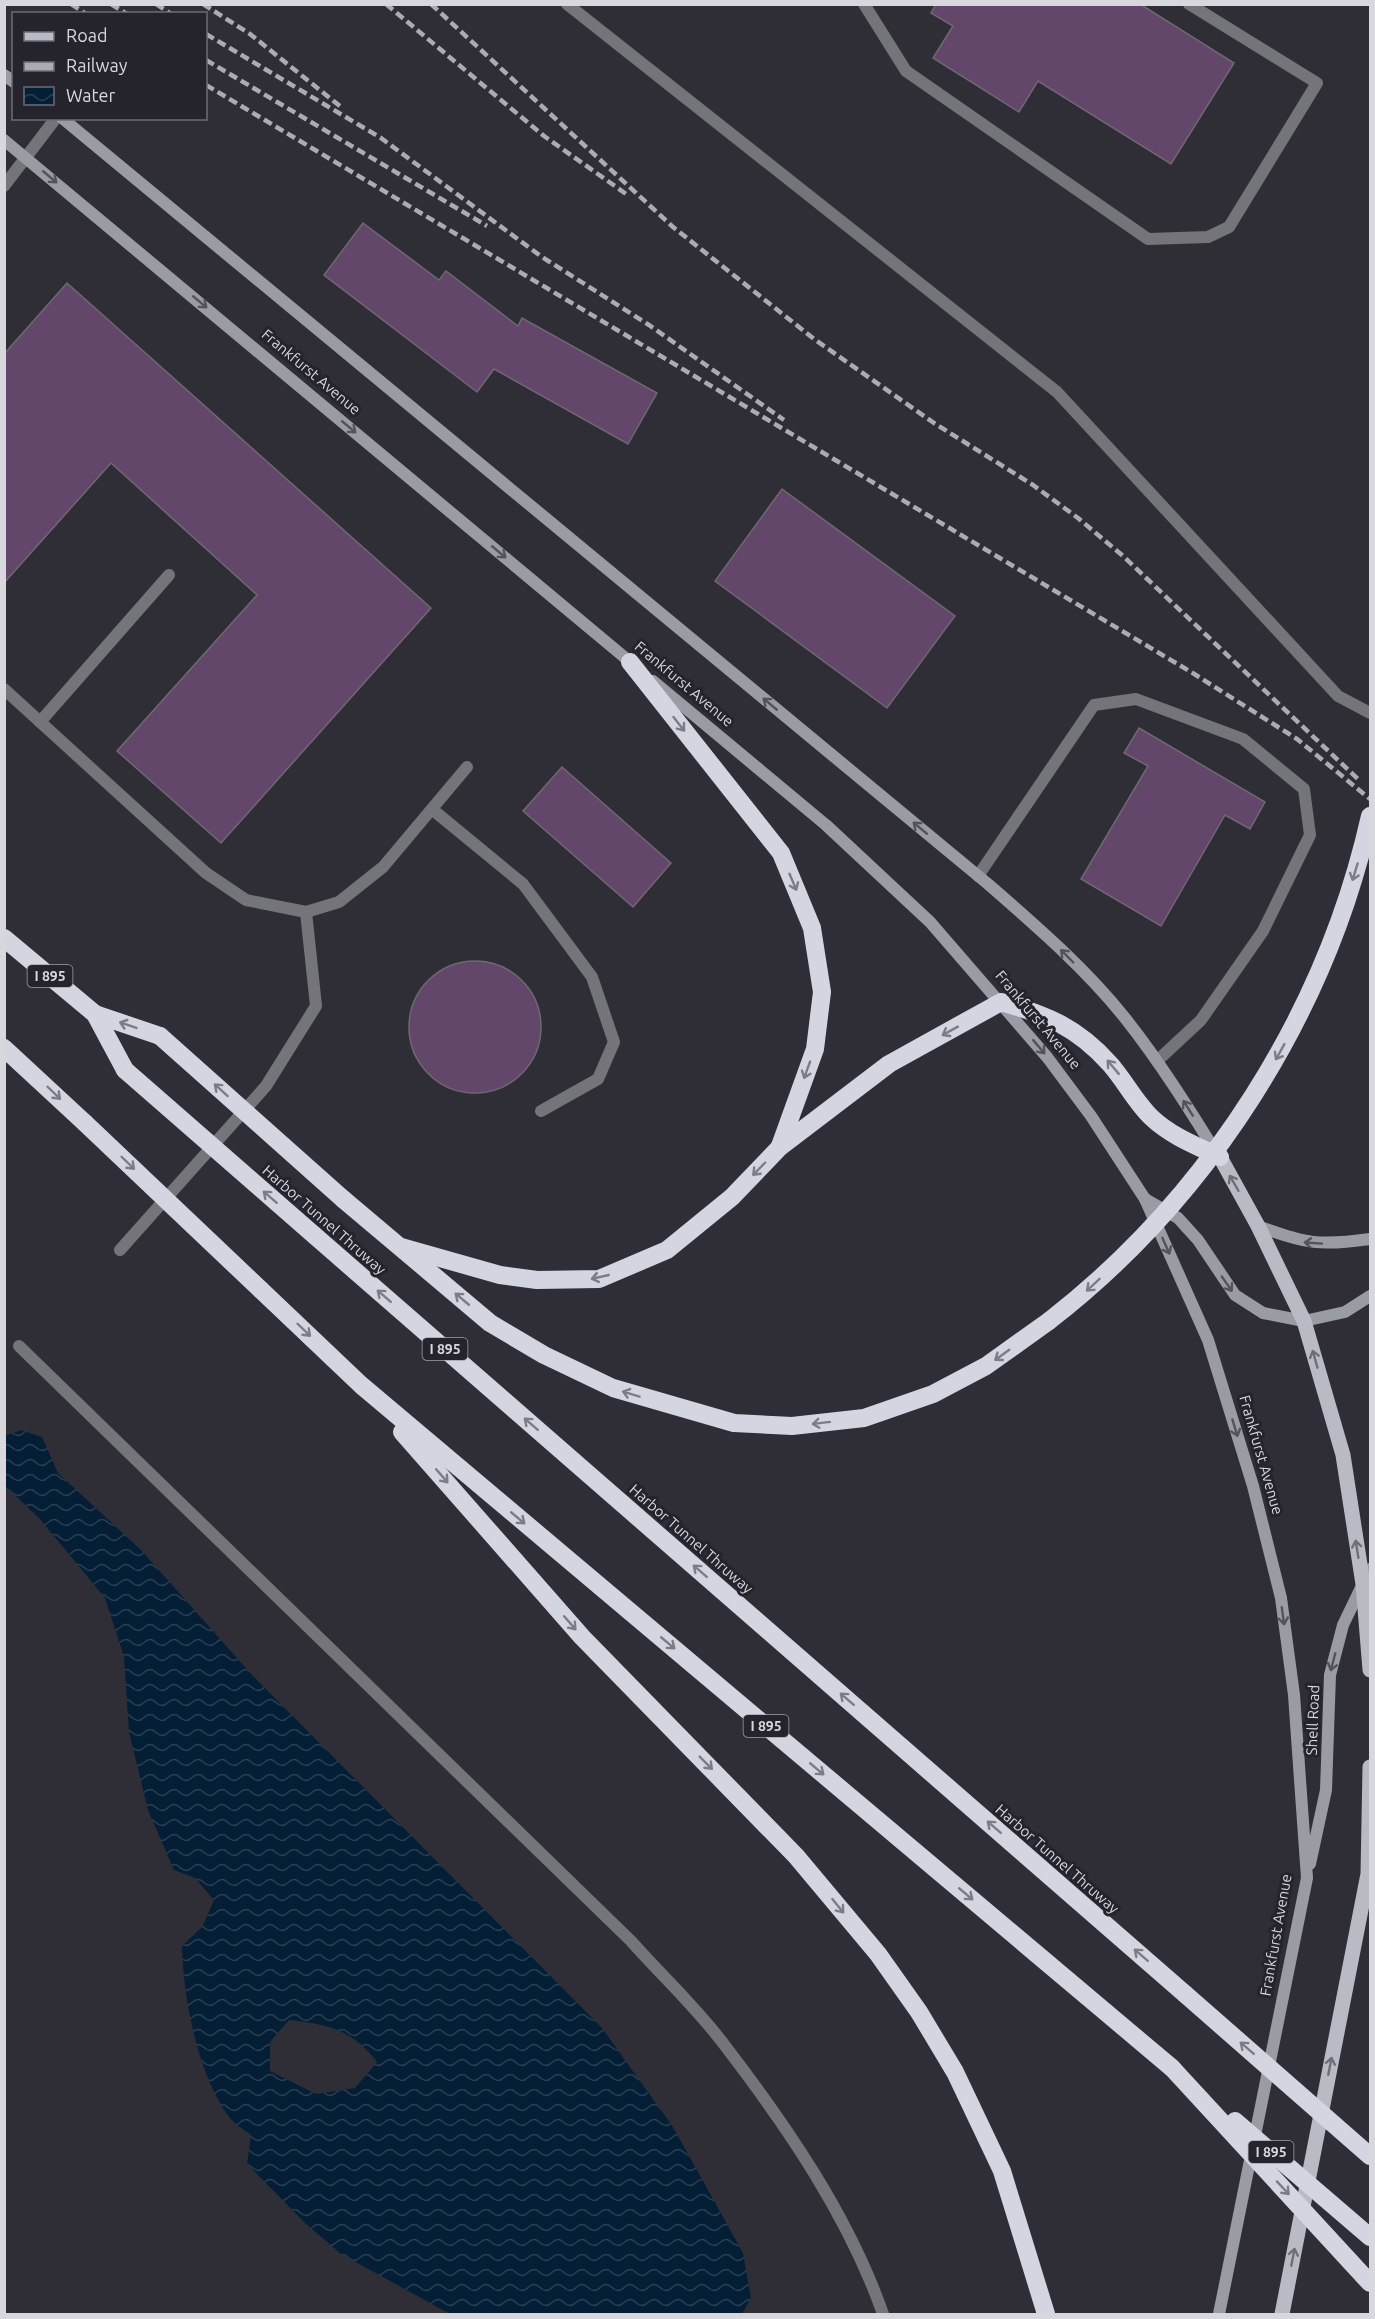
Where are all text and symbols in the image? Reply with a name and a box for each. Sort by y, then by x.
legend [12,12,207,120]
text: Road [66,25,108,45]
text: Railway [66,55,128,75]
text: Water [66,85,116,105]
one-way arrow [42,170,57,184]
one-way arrow [192,295,207,309]
street label: Frankfurst Avenue [259,325,364,418]
one-way arrow [341,421,357,434]
one-way arrow [491,546,507,559]
street label: Frankfurst Avenue [632,637,737,730]
one-way arrow [762,697,778,710]
one-way arrow [672,716,685,732]
one-way arrow [913,821,928,835]
one-way arrow [1349,863,1360,882]
one-way arrow [788,872,799,890]
one-way arrow [1060,948,1074,963]
road number: I 895 [28,965,72,987]
street label: Frankfurst Avenue [992,967,1085,1072]
one-way arrow [119,1019,138,1030]
one-way arrow [941,1025,958,1037]
one-way arrow [1032,1039,1045,1055]
one-way arrow [1274,1043,1286,1060]
one-way arrow [1106,1059,1119,1075]
one-way arrow [801,1060,812,1079]
one-way arrow [214,1083,229,1097]
one-way arrow [46,1086,61,1100]
one-way arrow [1182,1100,1194,1117]
one-way arrow [120,1156,135,1171]
street label: Harbor Tunnel Thruway [259,1162,389,1278]
one-way arrow [751,1162,766,1177]
one-way arrow [1228,1174,1239,1192]
one-way arrow [263,1190,278,1204]
one-way arrow [1160,1236,1172,1254]
one-way arrow [1304,1237,1324,1248]
one-way arrow [591,1272,610,1283]
one-way arrow [1221,1276,1233,1292]
one-way arrow [1086,1278,1101,1292]
one-way arrow [377,1289,392,1303]
one-way arrow [455,1292,470,1306]
one-way arrow [296,1323,311,1338]
road number: I 895 [422,1338,468,1360]
one-way arrow [994,1349,1010,1361]
one-way arrow [1309,1350,1320,1369]
one-way arrow [622,1387,641,1398]
street label: Frankfurst Avenue [1236,1393,1287,1517]
one-way arrow [524,1417,539,1431]
one-way arrow [812,1417,832,1428]
one-way arrow [1230,1418,1241,1437]
one-way arrow [435,1468,449,1483]
street label: Harbor Tunnel Thruway [626,1481,756,1597]
one-way arrow [510,1511,526,1524]
one-way arrow [1352,1540,1363,1560]
one-way arrow [693,1564,708,1578]
one-way arrow [1278,1606,1289,1626]
one-way arrow [563,1615,577,1630]
one-way arrow [659,1636,675,1649]
one-way arrow [1327,1652,1338,1671]
street label: Shell Road [1303,1684,1322,1756]
one-way arrow [840,1692,855,1706]
road number: I 895 [744,1715,789,1737]
one-way arrow [698,1756,713,1771]
one-way arrow [809,1762,825,1775]
street label: Harbor Tunnel Thruway [992,1801,1122,1917]
one-way arrow [987,1820,1002,1834]
street label: Frankfurst Avenue [1256,1873,1295,1997]
one-way arrow [958,1888,974,1901]
one-way arrow [831,1898,845,1913]
one-way arrow [1134,1948,1149,1962]
one-way arrow [1240,2041,1255,2055]
one-way arrow [1325,2056,1336,2076]
road number: I 895 [1248,2141,1294,2163]
one-way arrow [1275,2180,1290,2195]
one-way arrow [1288,2248,1299,2267]

